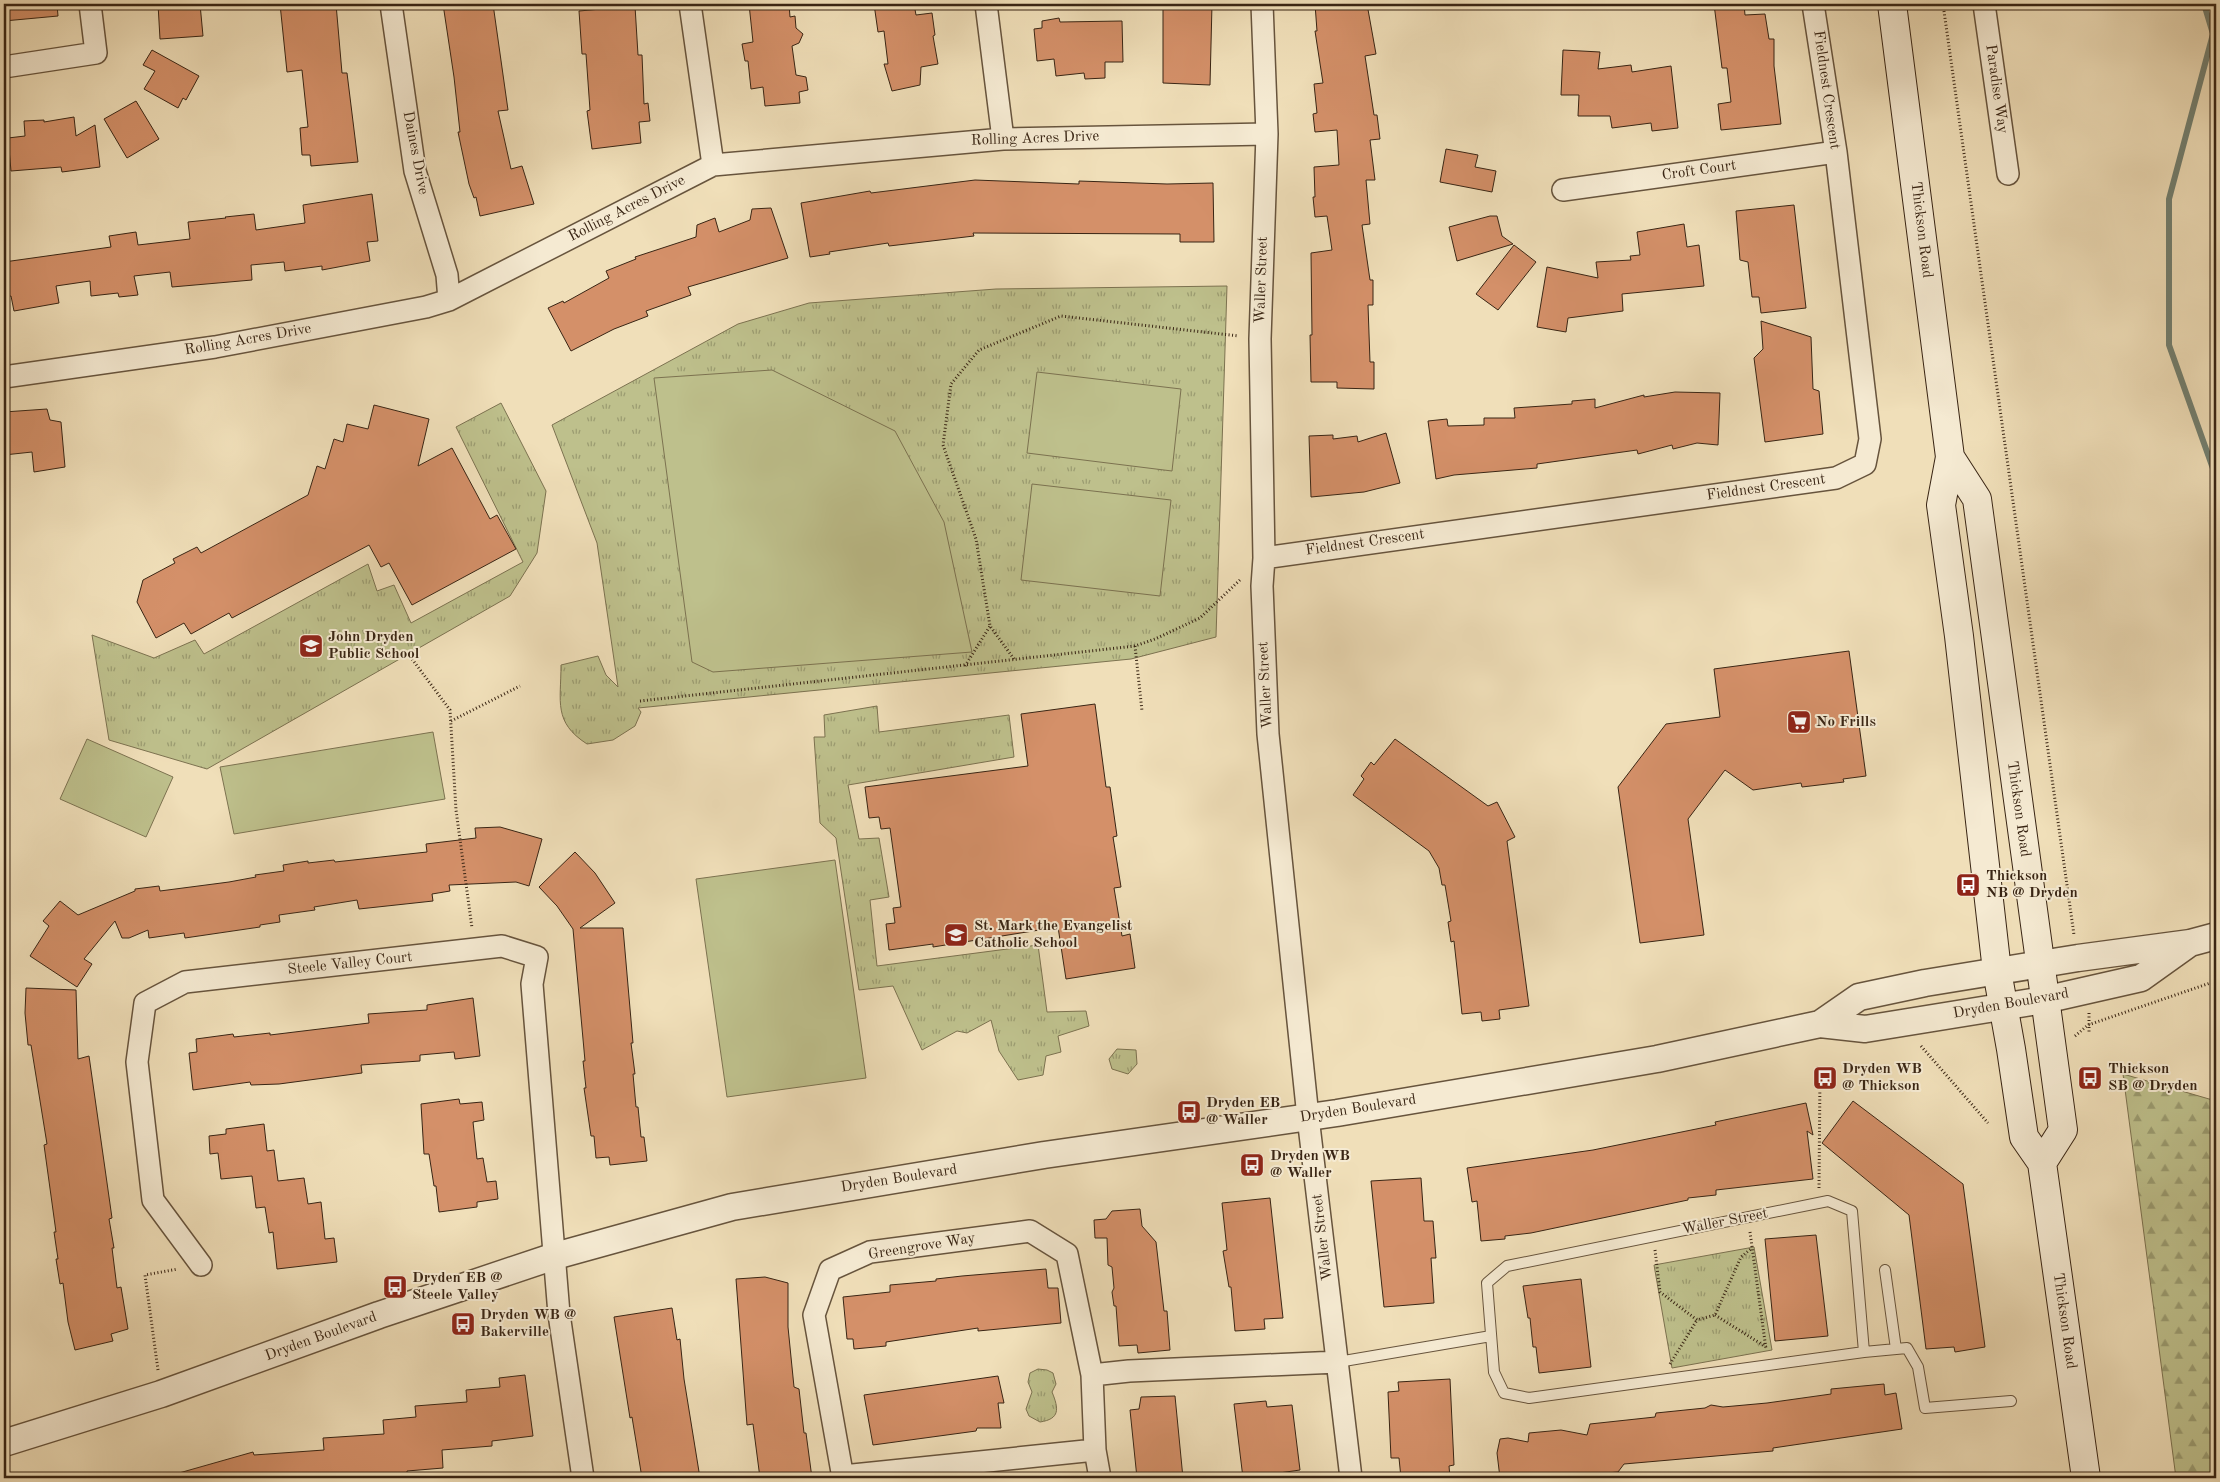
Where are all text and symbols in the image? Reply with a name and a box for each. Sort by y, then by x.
street label: Fieldnest Crescent [1810,29,1842,151]
street label: Paradise Way [1982,43,2010,135]
street label: Daines Drive [400,110,430,196]
street label: Rolling Acres Drive [971,129,1100,149]
street label: Croft Court [1661,158,1737,184]
street label: Rolling Acres Drive [566,173,688,245]
street label: Thickson Road [1908,181,1934,279]
street label: Waller Street [1253,236,1271,324]
street label: Rolling Acres Drive [183,321,313,359]
street label: Fieldnest Crescent [1705,472,1827,504]
street label: Fieldnest Crescent [1304,527,1426,559]
place label: John Dryden Public School [328,630,420,662]
school or university icon: John Dryden Public School [298,633,324,659]
street label: Waller Street [1256,641,1276,729]
supermarket icon: No Frills [1786,709,1812,735]
place label: No Frills [1816,715,1876,730]
street label: Thickson Road [2004,760,2032,858]
place label: Thickson NB @ Dryden [1986,869,2078,901]
bus stop icon: Thickson NB @ Dryden [1955,872,1981,898]
place label: St. Mark the Evangelist Catholic School [974,919,1133,951]
school or university icon: St. Mark the Evangelist Catholic School [943,922,969,948]
street label: Steele Valley Court [287,950,413,978]
street label: Dryden Boulevard [1952,986,2070,1022]
place label: Dryden WB @ Thickson [1842,1062,1922,1094]
place label: Thickson SB @ Dryden [2108,1062,2198,1094]
bus stop icon: Dryden WB @ Thickson [1812,1065,1838,1091]
bus stop icon: Thickson SB @ Dryden [2077,1065,2103,1091]
street label: Dryden Boulevard [1299,1092,1417,1126]
place label: Dryden EB @ Waller [1206,1096,1280,1128]
bus stop icon: Dryden EB @ Waller [1176,1099,1202,1125]
place label: Dryden WB @ Waller [1270,1149,1350,1181]
bus stop icon: Dryden WB @ Waller [1239,1152,1265,1178]
street label: Dryden Boulevard [840,1162,958,1196]
street label: Waller Street [1310,1193,1336,1281]
street label: Waller Street [1681,1206,1769,1238]
street label: Greengrove Way [867,1231,977,1263]
place label: Dryden EB @ Steele Valley [412,1271,503,1303]
street label: Thickson Road [2050,1272,2078,1370]
bus stop icon: Dryden EB @ Steele Valley [382,1274,408,1300]
place label: Dryden WB @ Bakerville [480,1308,576,1340]
street label: Dryden Boulevard [263,1310,379,1364]
bus stop icon: Dryden WB @ Bakerville [450,1311,476,1337]

